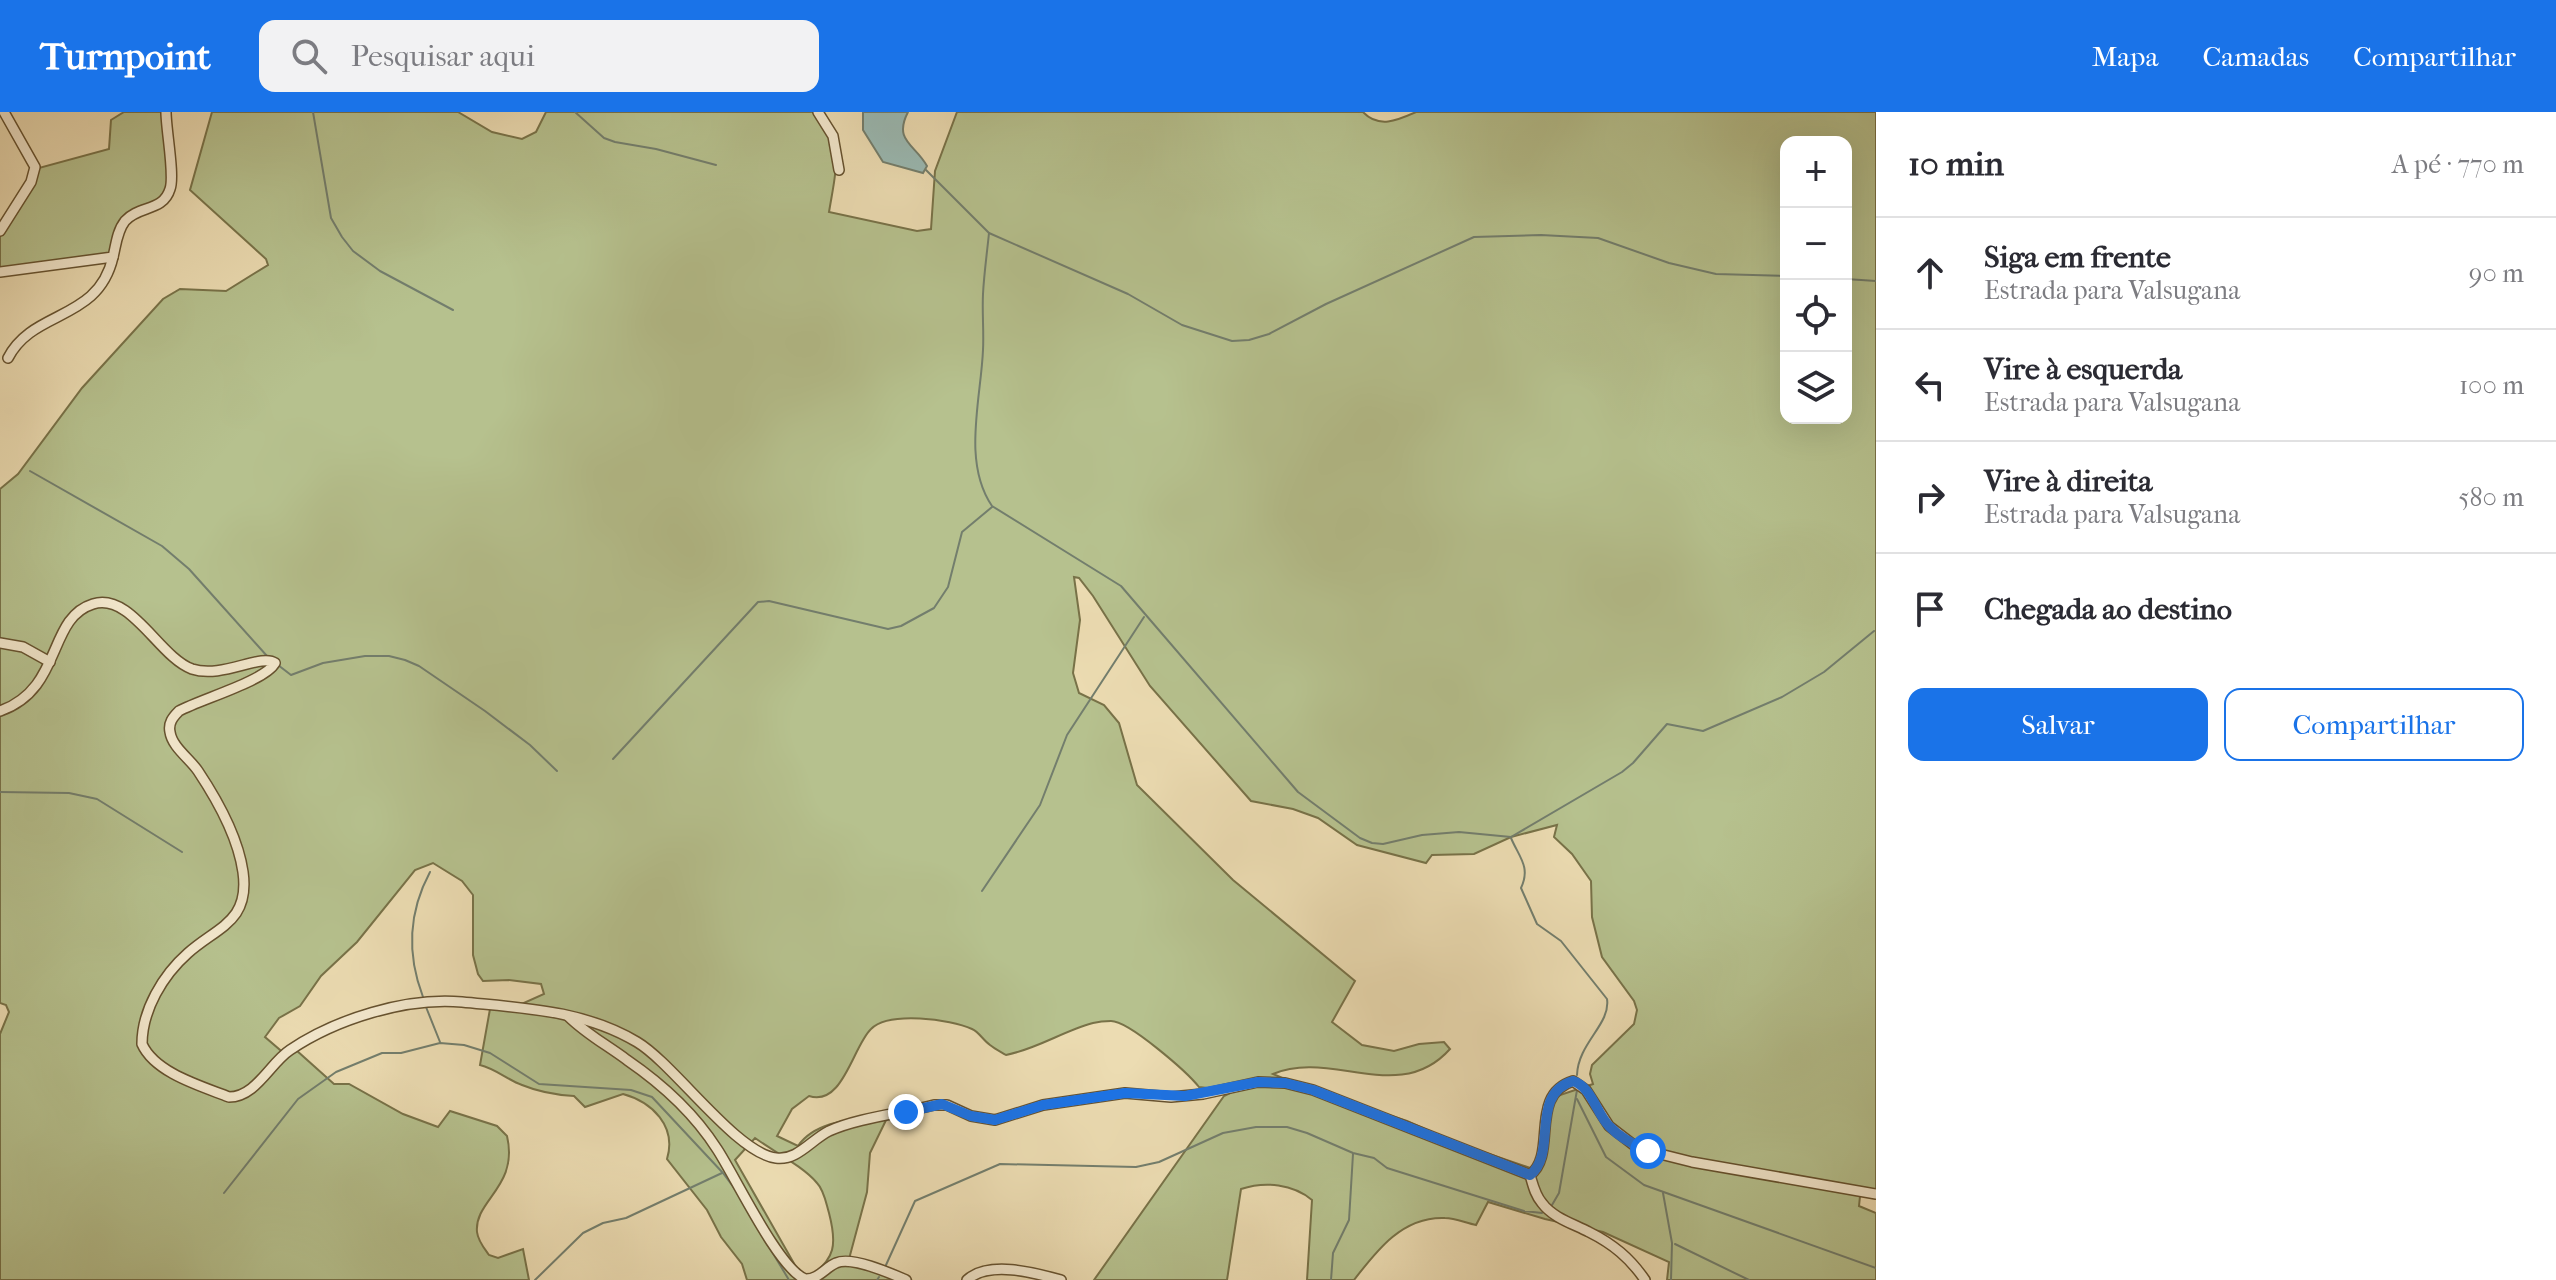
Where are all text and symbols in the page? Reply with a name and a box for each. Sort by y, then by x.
search box [259,20,819,92]
text: Turnpoint [40,34,211,79]
icon: search [287,34,331,78]
text: Pesquisar aqui [351,39,535,74]
text: Mapa [2092,40,2158,73]
text: Camadas [2202,40,2309,73]
text: Compartilhar [2353,40,2516,73]
map controls [1780,136,1852,424]
button: + [1780,136,1852,208]
text: 10 min [1908,144,2004,184]
text: A pé · 770 m [2392,149,2524,180]
button: − [1780,208,1852,280]
text: Siga em frente [1984,240,2171,275]
icon: ahead [1908,251,1952,295]
text: 90 m [2469,258,2524,289]
text: Estrada para Valsugana [1984,275,2240,306]
button: locate [1780,280,1852,352]
button: layers [1780,352,1852,424]
text: Vire à esquerda [1984,352,2182,387]
icon: left [1908,363,1952,407]
text: 100 m [2459,370,2524,401]
text: Estrada para Valsugana [1984,387,2240,418]
text: Vire à direita [1984,464,2152,499]
icon: right [1908,475,1952,519]
text: 580 m [2458,482,2524,513]
text: Estrada para Valsugana [1984,499,2240,530]
icon: arrive [1908,587,1952,631]
text: Chegada ao destino [1984,592,2232,627]
button: Salvar [1908,688,2208,761]
button: Compartilhar [2224,688,2524,761]
route end [888,1094,924,1130]
route start [1630,1133,1666,1169]

